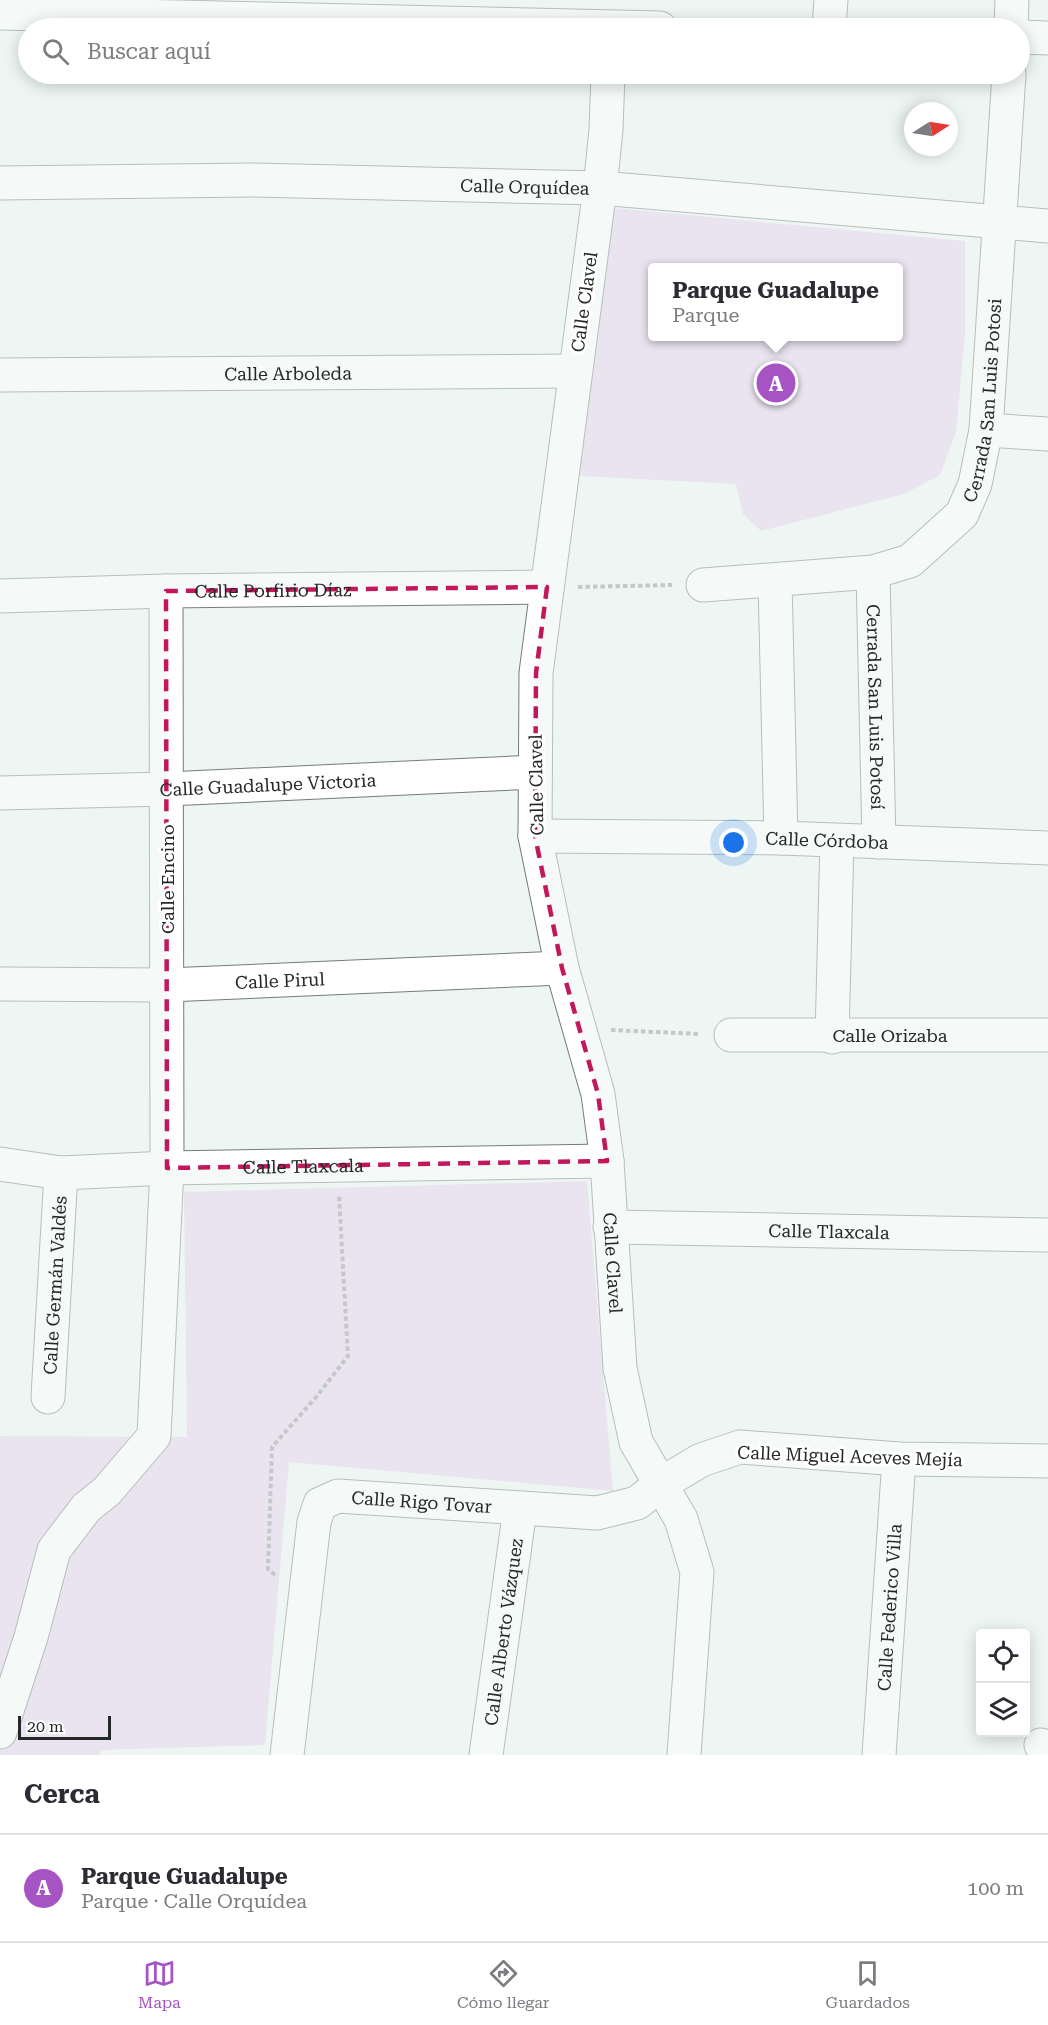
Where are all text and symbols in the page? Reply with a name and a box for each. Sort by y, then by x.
search box [18,18,1030,84]
icon: search [39,35,72,68]
text: Buscar aquí [87,39,211,64]
north arrow [904,102,958,156]
street label: Calle Orquídea [460,174,590,198]
street label: Calle Clavel [567,250,602,354]
popup [648,263,903,341]
text: Parque Guadalupe [672,278,879,303]
street label: Cerrada San Luis Potosi [958,297,1005,505]
text: Parque [672,303,740,327]
pin: A [756,360,796,406]
street label: Calle Arboleda [224,362,352,384]
street label: Calle Porfirio Díaz [194,579,352,601]
street label: Cerrada San Luis Potosí [863,604,889,810]
street label: Calle Clavel [525,734,547,836]
street label: Calle Guadalupe Victoria [159,769,377,800]
street label: Calle Encino [157,824,178,934]
street label: Calle Córdoba [765,827,889,853]
your location [719,828,748,857]
street label: Calle Pirul [235,968,326,993]
street label: Calle Orizaba [832,1025,948,1046]
street label: Calle Tlaxcala [242,1154,364,1177]
street label: Calle Germán Valdés [39,1195,70,1375]
street label: Calle Clavel [600,1212,627,1315]
street label: Calle Tlaxcala [768,1219,890,1243]
street label: Calle Miguel Aceves Mejía [737,1442,963,1470]
street label: Calle Rigo Tovar [351,1486,492,1517]
street label: Calle Federico Villa [873,1523,905,1692]
street label: Calle Alberto Vázquez [480,1537,526,1727]
map controls [976,1629,1030,1737]
button: locate [976,1629,1030,1683]
button: layers [976,1683,1030,1737]
scale bar [18,1713,111,1740]
text: 20 m [27,1717,64,1736]
text: Cerca [24,1779,100,1809]
text: Parque Guadalupe [81,1864,288,1889]
text: A [36,1876,51,1900]
text: 100 m [967,1876,1024,1900]
text: Parque · Calle Orquídea [81,1889,307,1913]
tab: Mapa [138,1957,181,2012]
tab: Cómo llegar [457,1957,549,2012]
tab: Guardados [826,1957,910,2012]

